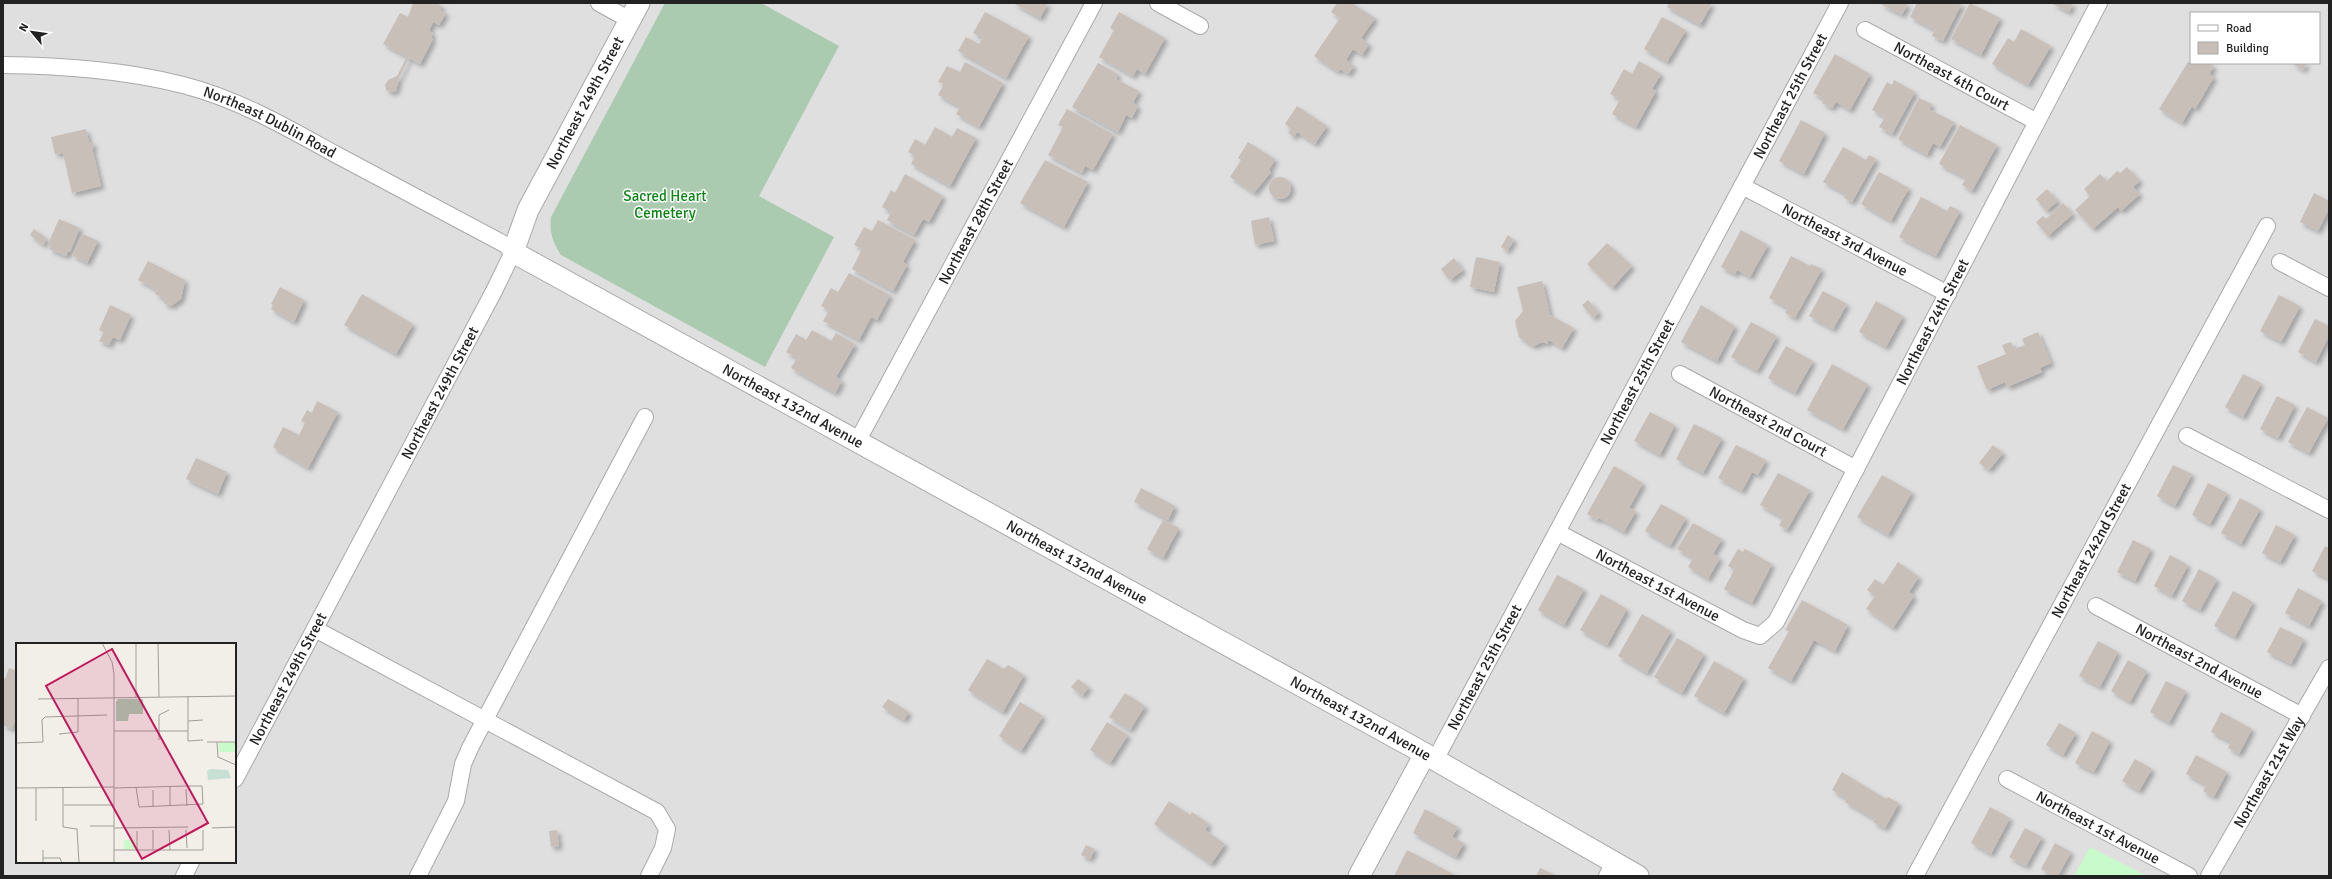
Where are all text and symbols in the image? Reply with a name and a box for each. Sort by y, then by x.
north arrow [12,12,52,52]
legend [2190,12,2320,64]
text: N [16,21,31,34]
text: Road [2226,21,2252,36]
street label: Northeast 25th Street [1749,30,1831,162]
street label: Northeast 249th Street [542,34,628,172]
street label: Northeast 4th Court [1891,38,2012,114]
text: Building [2226,41,2269,56]
street label: Northeast Dublin Road [201,83,339,162]
street label: Northeast 28th Street [935,156,1017,287]
park label: Sacred Heart Cemetery [623,187,707,222]
street label: Northeast 3rd Avenue [1779,200,1911,280]
street label: Northeast 24th Street [1892,256,1973,388]
street label: Northeast 25th Street [1597,316,1678,448]
street label: Northeast 249th Street [397,324,483,462]
street label: Northeast 132nd Avenue [719,360,867,452]
street label: Northeast 2nd Court [1706,382,1830,461]
street label: Northeast 242nd Street [2047,480,2135,621]
street label: Northeast 132nd Avenue [1003,516,1151,608]
street label: Northeast 1st Avenue [1593,545,1723,625]
street label: Northeast 25th Street [1444,602,1525,733]
street label: Northeast 249th Street [245,610,331,748]
street label: Northeast 2nd Avenue [2132,620,2266,703]
inset map [16,643,236,863]
street label: Northeast 132nd Avenue [1287,672,1434,765]
street label: Northeast 21st Way [2230,713,2308,831]
street label: Northeast 1st Avenue [2033,787,2163,868]

